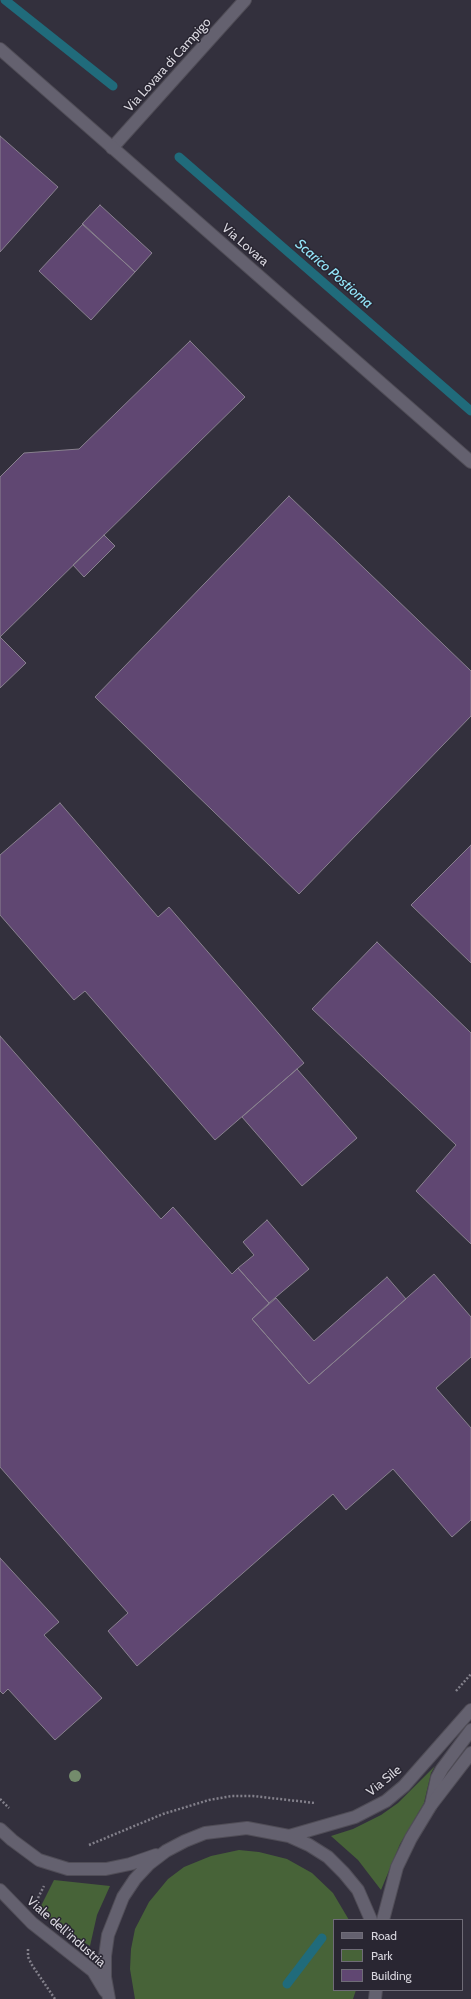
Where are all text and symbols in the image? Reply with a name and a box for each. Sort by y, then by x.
street label: Via Lovara di Campigo [121,15,215,115]
street label: Via Lovara [219,221,271,269]
water label: Scarico Postioma [292,236,376,312]
street label: Via Sile [363,1762,405,1800]
street label: Viale dell'industria [23,1893,109,1971]
legend [333,1919,463,1991]
text: Road [371,1928,397,1943]
text: Park [371,1948,393,1963]
text: Building [371,1968,412,1983]

